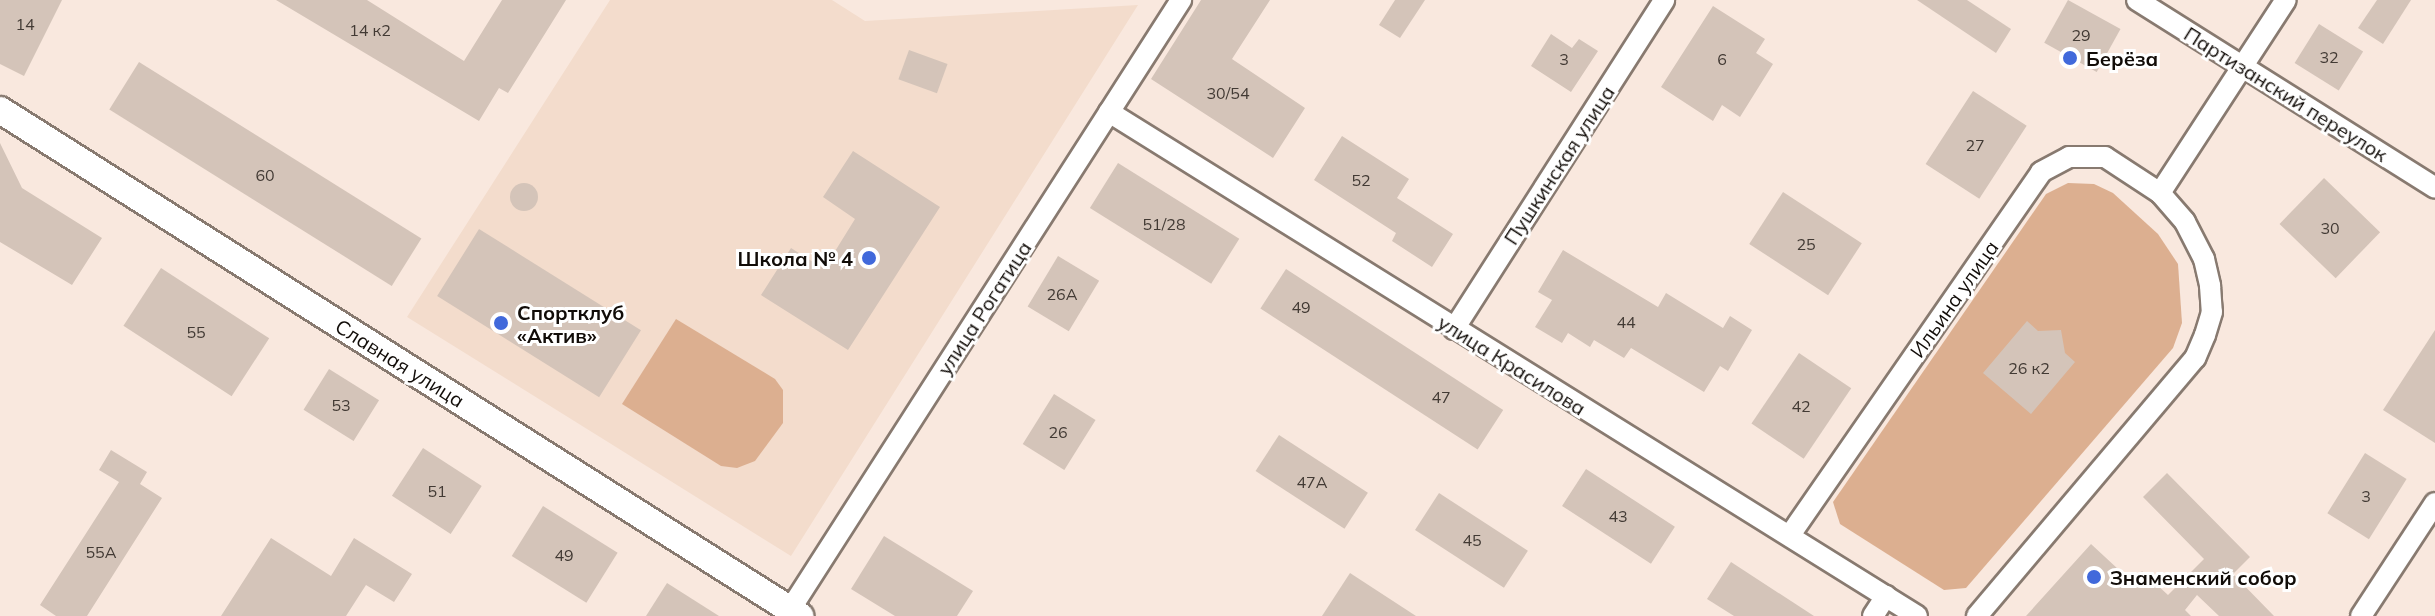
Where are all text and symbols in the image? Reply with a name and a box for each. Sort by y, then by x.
house number: 14 [15,14,35,34]
house number: 14 к2 [349,20,391,40]
street label: Партизанский переулок [2180,21,2392,167]
house number: 29 [2071,25,2091,45]
place label: Берёза [2086,46,2158,70]
house number: 32 [2319,47,2339,67]
house number: 3 [1559,49,1569,69]
house number: 6 [1717,49,1727,69]
marker: Берёза [2061,49,2079,67]
street label: Пушкинская улица [1499,81,1619,249]
house number: 30/54 [1207,83,1249,103]
house number: 27 [1965,135,1985,155]
house number: 60 [255,165,275,185]
house number: 52 [1351,170,1371,190]
house number: 51/28 [1143,214,1185,234]
house number: 30 [2320,218,2340,238]
house number: 25 [1796,234,1816,254]
street label: Ильина улица [1905,236,2003,362]
street label: улица Рогатица [932,237,1036,379]
place label: Школа № 4 [738,246,853,270]
marker: Школа № 4 [860,249,878,267]
house number: 26А [1047,284,1077,304]
house number: 49 [1291,297,1311,317]
place label: Спортклуб «Актив» [517,300,624,347]
street label: улица Красилова [1434,310,1590,420]
house number: 44 [1616,312,1636,332]
street label: Славная улица [331,314,469,412]
marker: Спортклуб «Актив» [492,314,510,332]
house number: 55 [186,322,206,342]
house number: 26 к2 [2008,358,2050,378]
house number: 47 [1431,387,1451,407]
house number: 53 [331,395,351,415]
house number: 42 [1791,396,1811,416]
house number: 26 [1048,422,1068,442]
house number: 47А [1297,472,1327,492]
house number: 51 [427,481,447,501]
house number: 3 [2361,486,2371,506]
house number: 43 [1608,506,1628,526]
house number: 45 [1462,530,1482,550]
house number: 55А [86,542,116,562]
house number: 49 [554,545,574,565]
place label: Знаменский собор [2110,565,2297,589]
marker: Знаменский собор [2085,568,2103,586]

